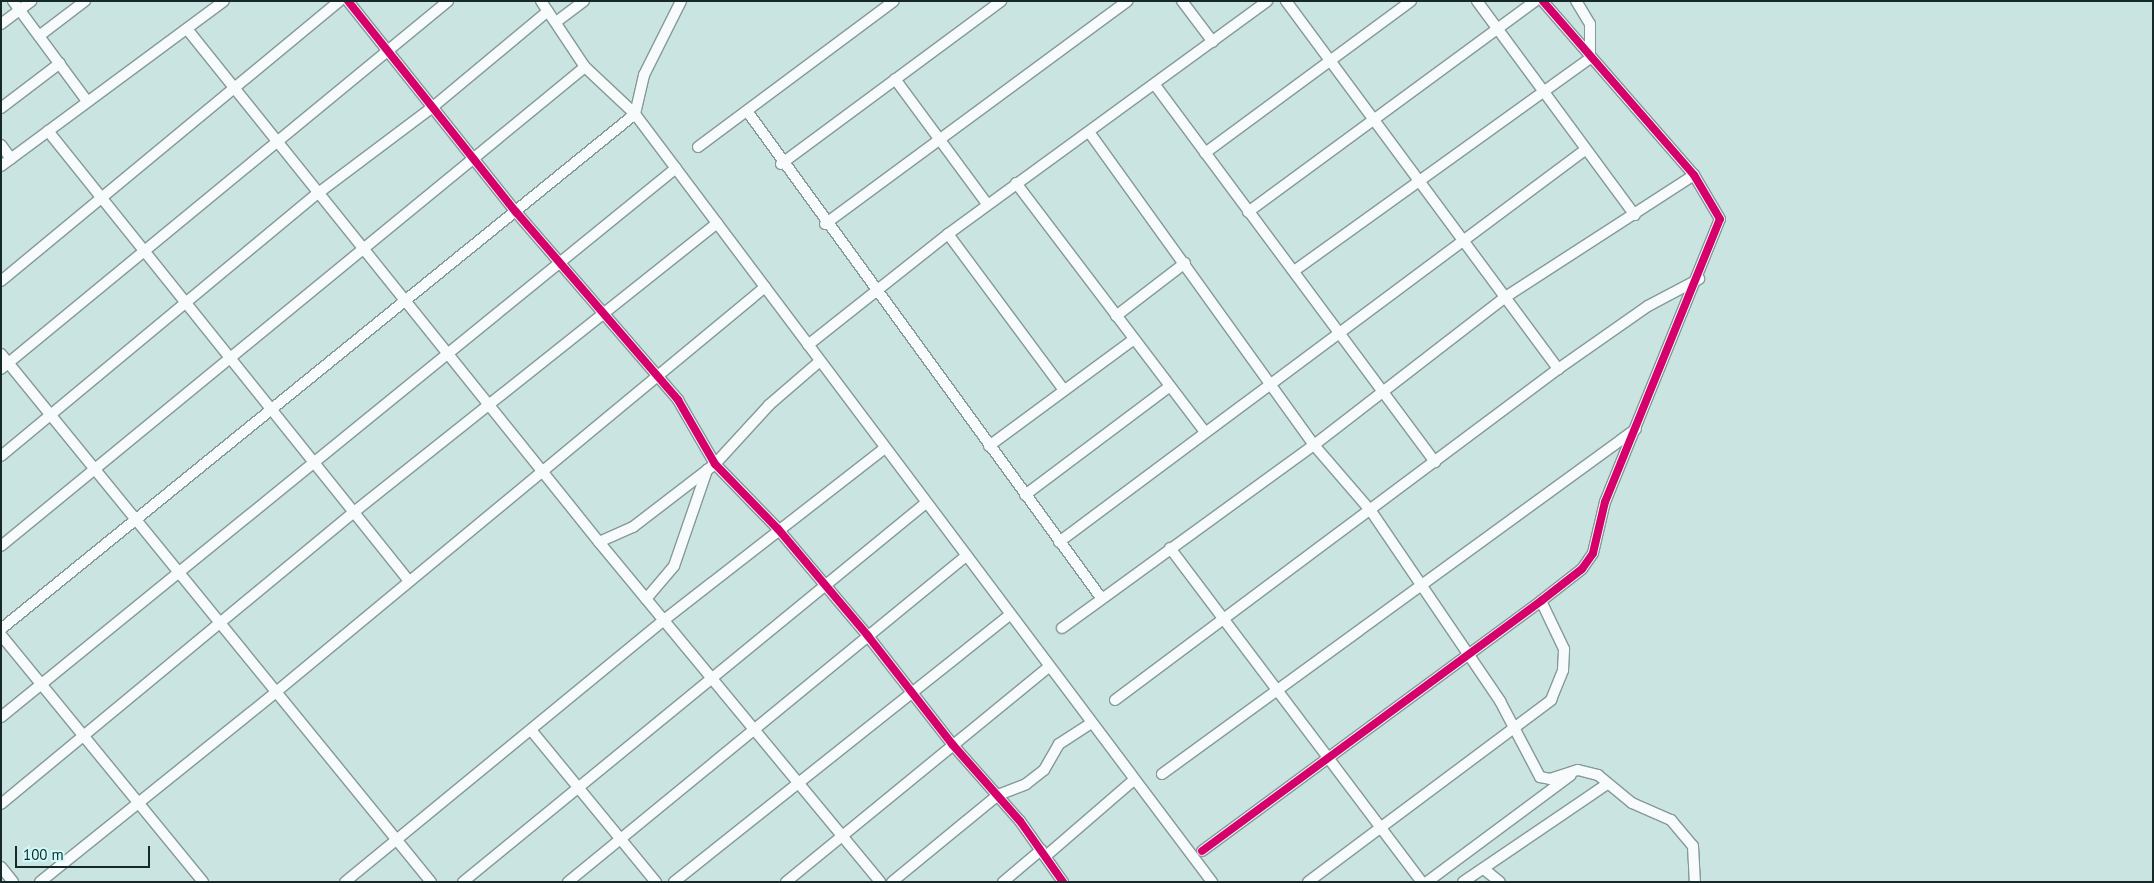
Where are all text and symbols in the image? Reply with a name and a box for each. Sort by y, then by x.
scale bar [18,836,152,868]
text: 100 m [23,845,64,864]

